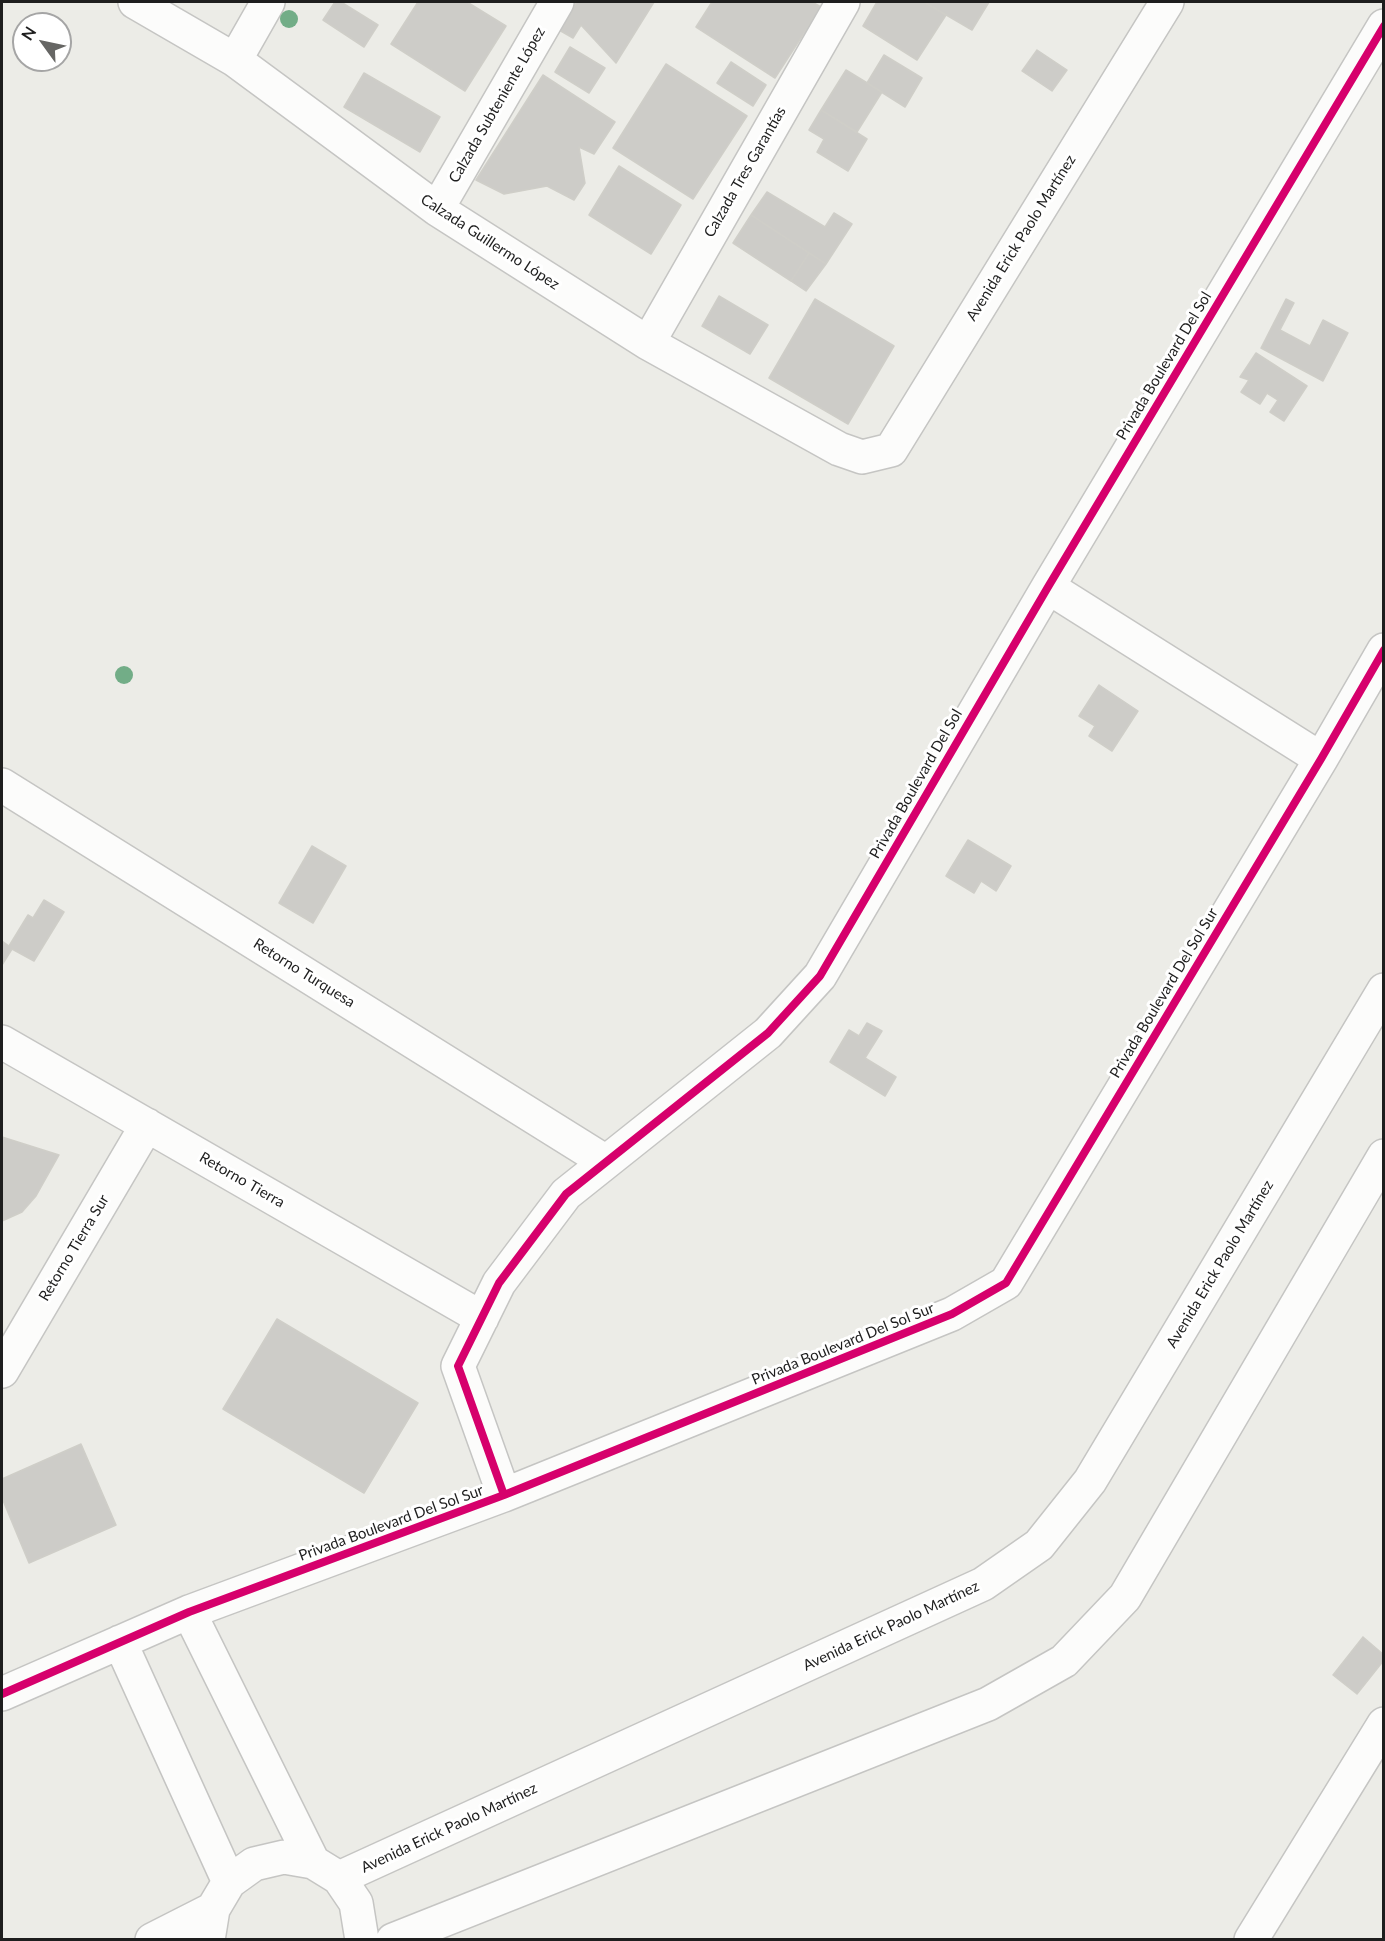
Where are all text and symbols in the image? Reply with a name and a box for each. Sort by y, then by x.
north arrow [12,12,72,72]
text: N [17,23,39,43]
street label: Calzada Subteniente López [445,24,549,186]
street label: Calzada Tres Garantías [700,103,790,241]
street label: Avenida Erick Paolo Martínez [962,152,1080,324]
street label: Calzada Guillermo López [417,190,563,294]
street label: Privada Boulevard Del Sol [1113,289,1215,443]
street label: Privada Boulevard Del Sol [866,706,966,862]
street label: Privada Boulevard Del Sol Sur [1106,905,1222,1081]
street label: Retorno Turquesa [250,935,358,1011]
street label: Retorno Tierra [196,1148,288,1212]
street label: Avenida Erick Paolo Martínez [1163,1177,1277,1351]
street label: Retorno Tierra Sur [35,1191,113,1305]
street label: Privada Boulevard Del Sol Sur [749,1299,937,1389]
street label: Privada Boulevard Del Sol Sur [296,1481,486,1565]
street label: Avenida Erick Paolo Martínez [800,1577,982,1675]
street label: Avenida Erick Paolo Martínez [358,1779,540,1877]

